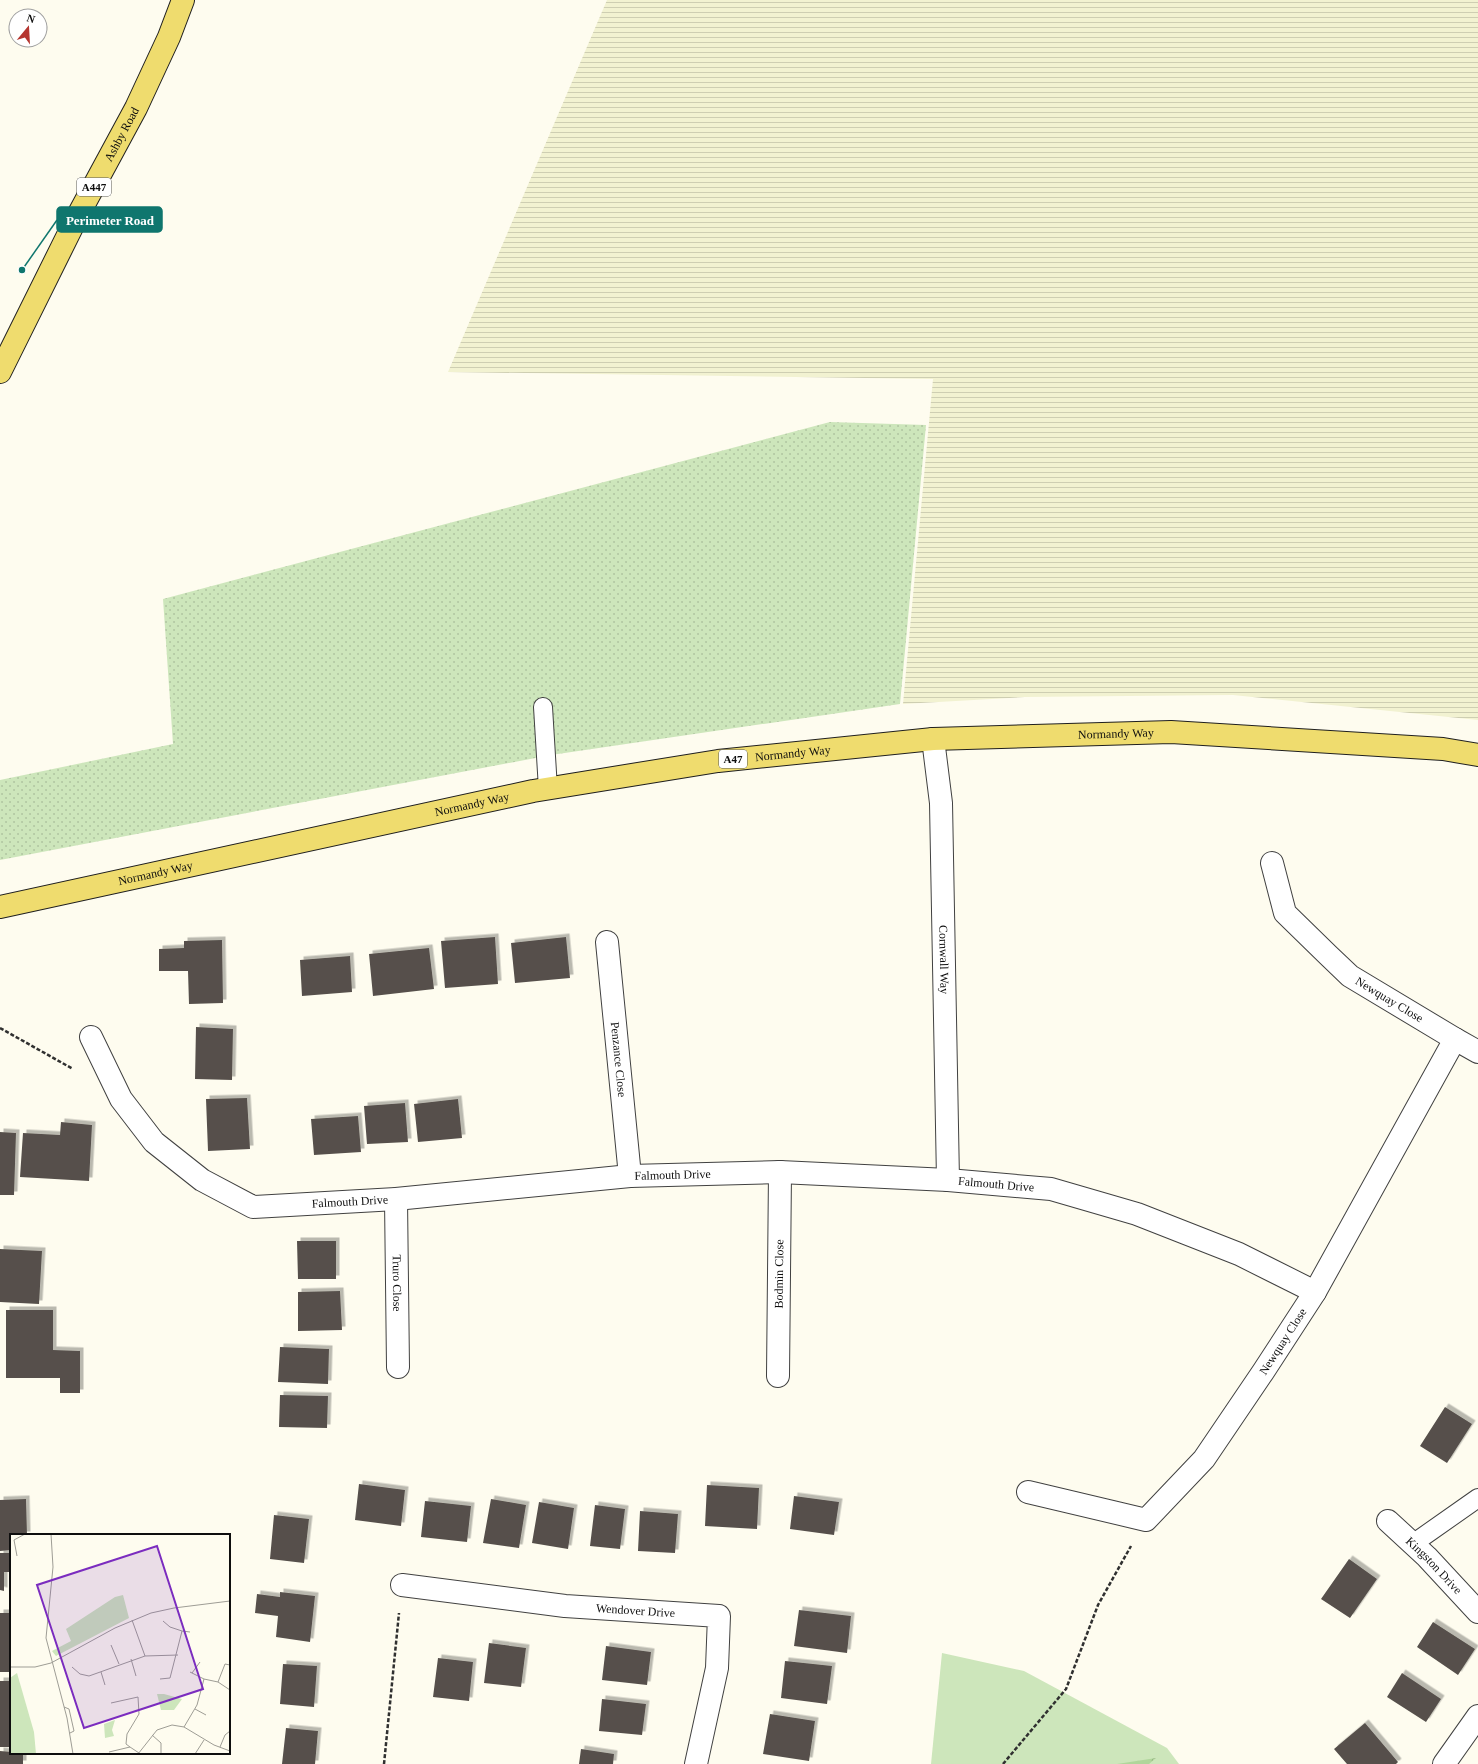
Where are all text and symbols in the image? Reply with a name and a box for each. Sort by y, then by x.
north arrow [8,8,48,48]
text: N [25,12,37,25]
street label: Ashby Road [101,105,142,164]
road number: A447 [77,178,111,196]
callout: Perimeter Road [57,207,162,232]
text: Perimeter Road [66,213,155,228]
street label: Normandy Way [1078,726,1154,742]
street label: Normandy Way [754,743,831,764]
road number: A47 [719,750,747,768]
street label: Normandy Way [433,789,510,819]
street label: Normandy Way [117,858,194,888]
street label: Cornwall Way [936,925,952,994]
street label: Newquay Close [1353,974,1426,1025]
street label: Penzance Close [608,1021,629,1098]
street label: Falmouth Drive [634,1167,711,1183]
street label: Falmouth Drive [958,1174,1035,1195]
street label: Falmouth Drive [311,1192,388,1211]
street label: Bodmin Close [772,1239,786,1309]
street label: Truro Close [390,1254,404,1312]
street label: Newquay Close [1256,1306,1310,1377]
inset map [10,1534,230,1754]
street label: Kingston Drive [1403,1534,1465,1597]
street label: Wendover Drive [595,1601,676,1620]

